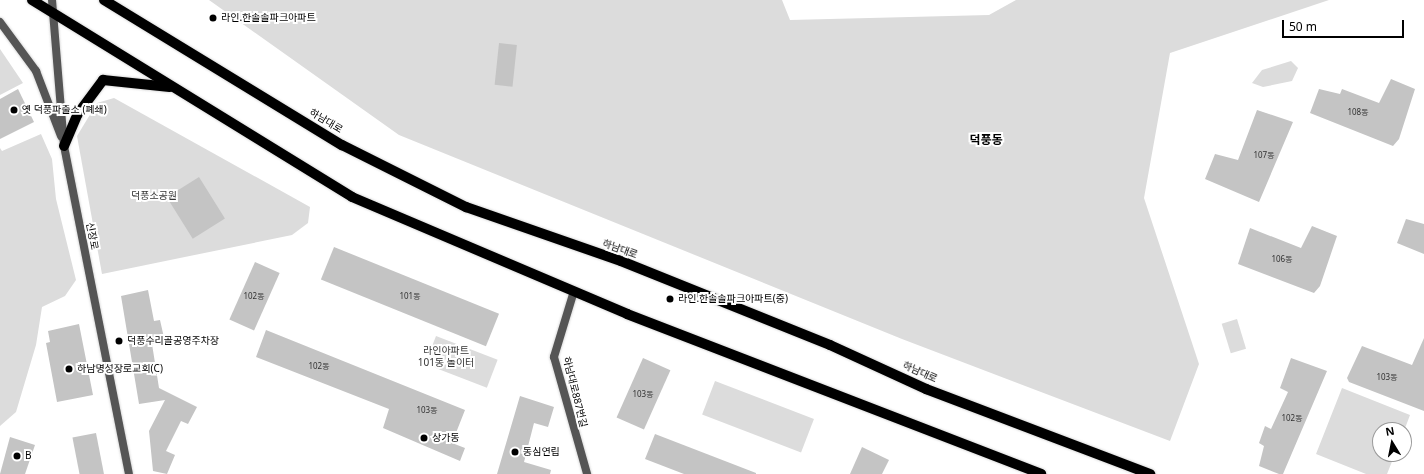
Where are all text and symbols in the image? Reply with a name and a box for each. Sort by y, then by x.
place label: 라인.한솔솔파크아파트 [221,12,316,24]
scale bar [1284,12,1406,38]
marker: 라인.한솔솔파크아파트 [208,13,218,23]
text: 50 m [1289,18,1317,35]
place label: 옛 덕풍파출소 (폐쇄) [22,104,107,116]
marker: 옛 덕풍파출소 (폐쇄) [9,105,19,115]
street label: 하남대로 [307,106,345,136]
house number: 108동 [1347,107,1369,117]
district label: 덕풍동 [969,133,1003,147]
house number: 107동 [1253,150,1275,160]
park label: 덕풍소공원 [131,190,177,202]
street label: 신장로 [83,221,101,251]
street label: 하남대로 [601,237,639,261]
house number: 106동 [1271,254,1293,264]
house number: 102동 [243,291,265,301]
house number: 101동 [399,291,421,301]
place label: 라인.한솔솔파크아파트(중) [678,293,788,305]
marker: 라인.한솔솔파크아파트(중) [665,294,675,304]
place label: 덕풍수리골공영주차장 [127,335,219,347]
marker: 덕풍수리골공영주차장 [114,336,124,346]
park label: 라인아파트 101동 놀이터 [418,344,474,368]
street label: 하남대로887번길 [560,355,590,429]
street label: 하남대로 [901,359,939,385]
house number: 102동 [308,361,330,371]
place label: 하남명성장로교회(C) [77,363,163,375]
marker: 하남명성장로교회(C) [64,364,74,374]
house number: 103동 [1376,372,1398,382]
house number: 103동 [632,389,654,399]
house number: 103동 [416,405,438,415]
house number: 102동 [1281,413,1303,423]
north arrow [1372,422,1412,462]
text: N [1384,423,1396,439]
place label: 상가동 [432,432,460,444]
marker: 상가동 [419,433,429,443]
place label: 동심연립 [523,446,560,458]
marker: 동심연립 [510,447,520,457]
place label: B [25,450,31,462]
marker: B [12,451,22,461]

